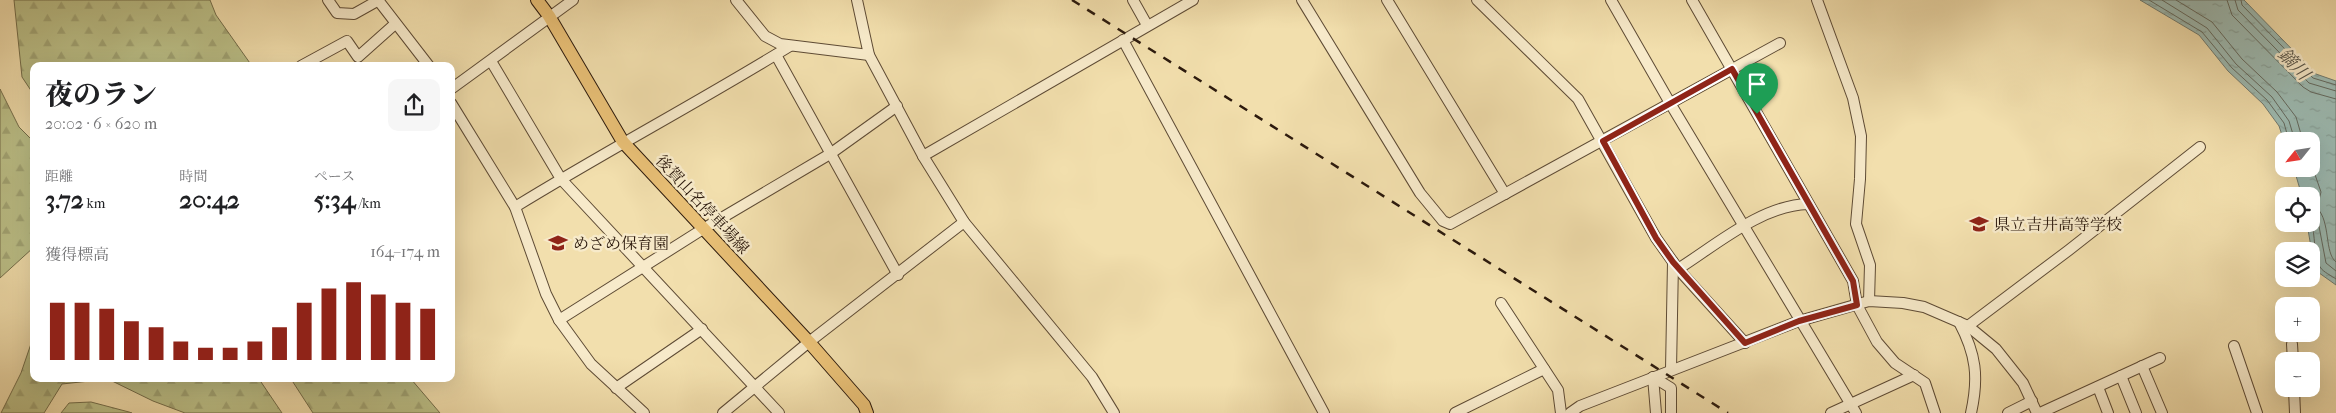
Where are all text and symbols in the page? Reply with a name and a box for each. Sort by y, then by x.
water label: 鏑川 [2274,44,2315,86]
pin [1736,63,1778,114]
icon: arrive [1743,70,1771,98]
text: 夜のラン [45,78,157,111]
button: share [388,79,440,131]
text: 20:02 · 6 × 620 m [45,114,157,133]
north arrow [2275,132,2320,178]
map controls [2275,132,2320,397]
street label: 後賀山名停車場線 [652,151,753,258]
text: 距離 [45,168,73,185]
text: 時間 [179,168,207,185]
text: ペース [314,168,355,185]
text: 3.72 [45,185,84,214]
text: 20:42 [179,185,240,214]
text: 5:34 [314,185,356,214]
button: locate [2275,187,2320,232]
text: km [84,195,105,212]
text: /km [356,195,381,212]
school or university icon: 県立吉井高等学校 [1968,213,1990,235]
place label: 県立吉井高等学校 [1994,215,2122,234]
school or university icon: めざめ保育園 [547,232,569,254]
place label: めざめ保育園 [573,234,669,253]
text: 164–174 m [370,242,440,261]
button: layers [2275,242,2320,287]
text: 獲得標高 [45,245,109,264]
button: + [2275,297,2320,342]
button: − [2275,352,2320,397]

